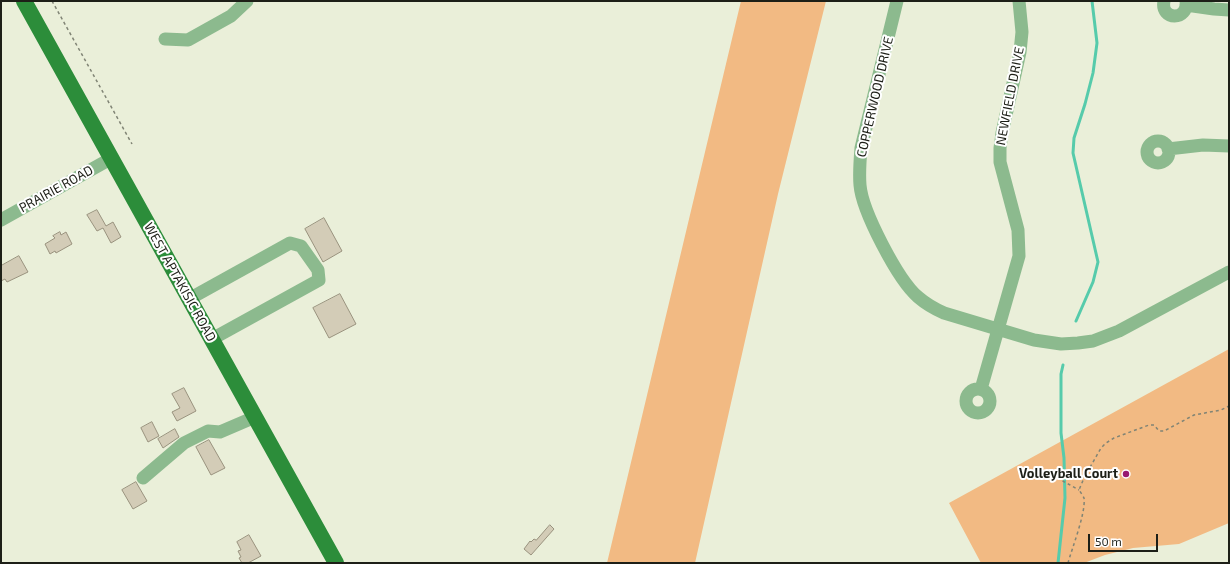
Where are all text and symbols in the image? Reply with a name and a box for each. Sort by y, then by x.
street label: COPPERWOOD DRIVE [854,35,896,159]
street label: NEWFIELD DRIVE [993,45,1027,147]
street label: PRAIRIE ROAD [16,162,96,216]
street label: WEST APTAKISIC ROAD [141,220,219,344]
place label: Volleyball Court [1019,466,1118,482]
marker: Volleyball Court [1121,469,1131,479]
scale bar [1090,526,1160,552]
text: 50 m [1095,534,1122,548]

